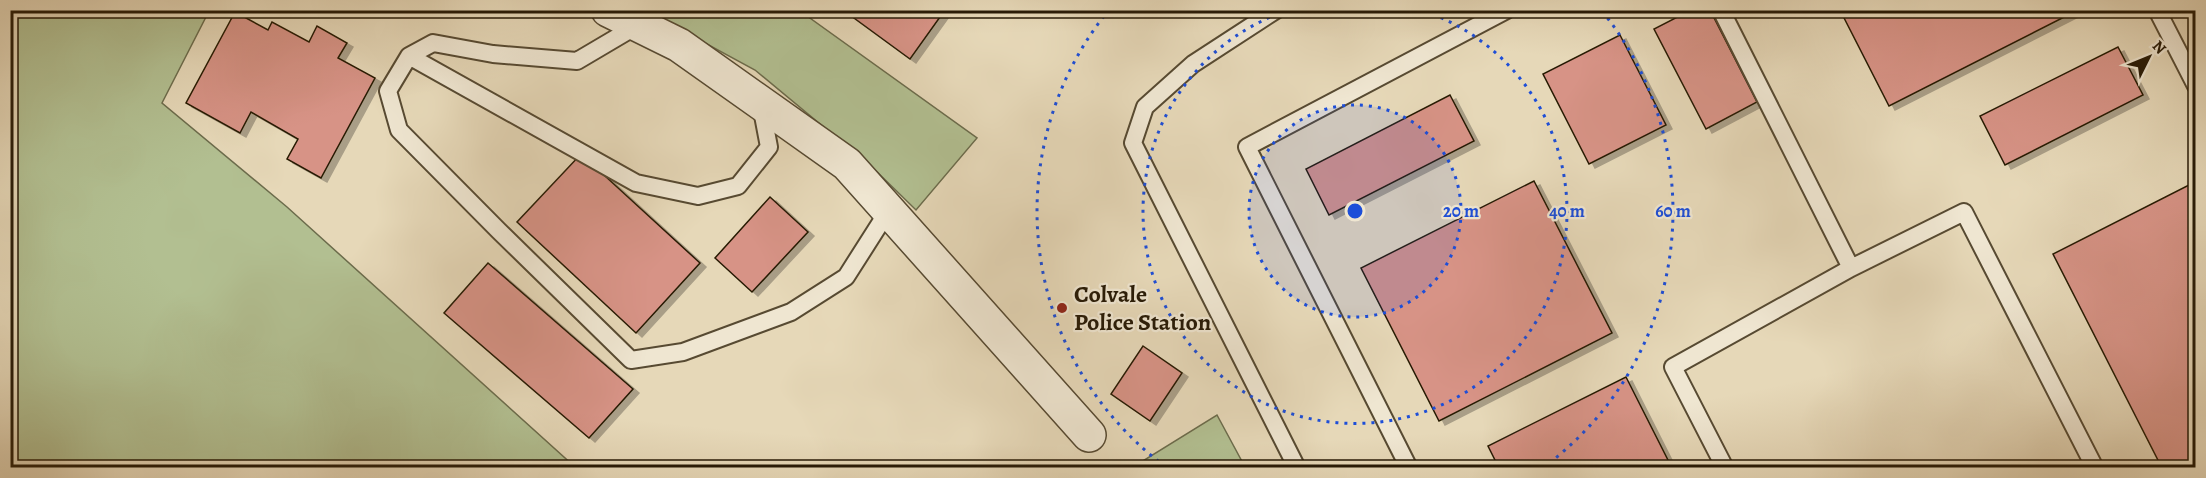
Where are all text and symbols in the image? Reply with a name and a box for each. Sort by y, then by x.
north arrow [2119,27,2179,87]
text: N [2147,36,2171,59]
text: 20 m [1443,199,1479,223]
text: 40 m [1549,199,1585,223]
text: 60 m [1655,199,1691,223]
centre of rings [1345,201,1365,221]
place label: Colvale Police Station [1074,278,1212,338]
marker: Colvale Police Station [1055,301,1069,315]

